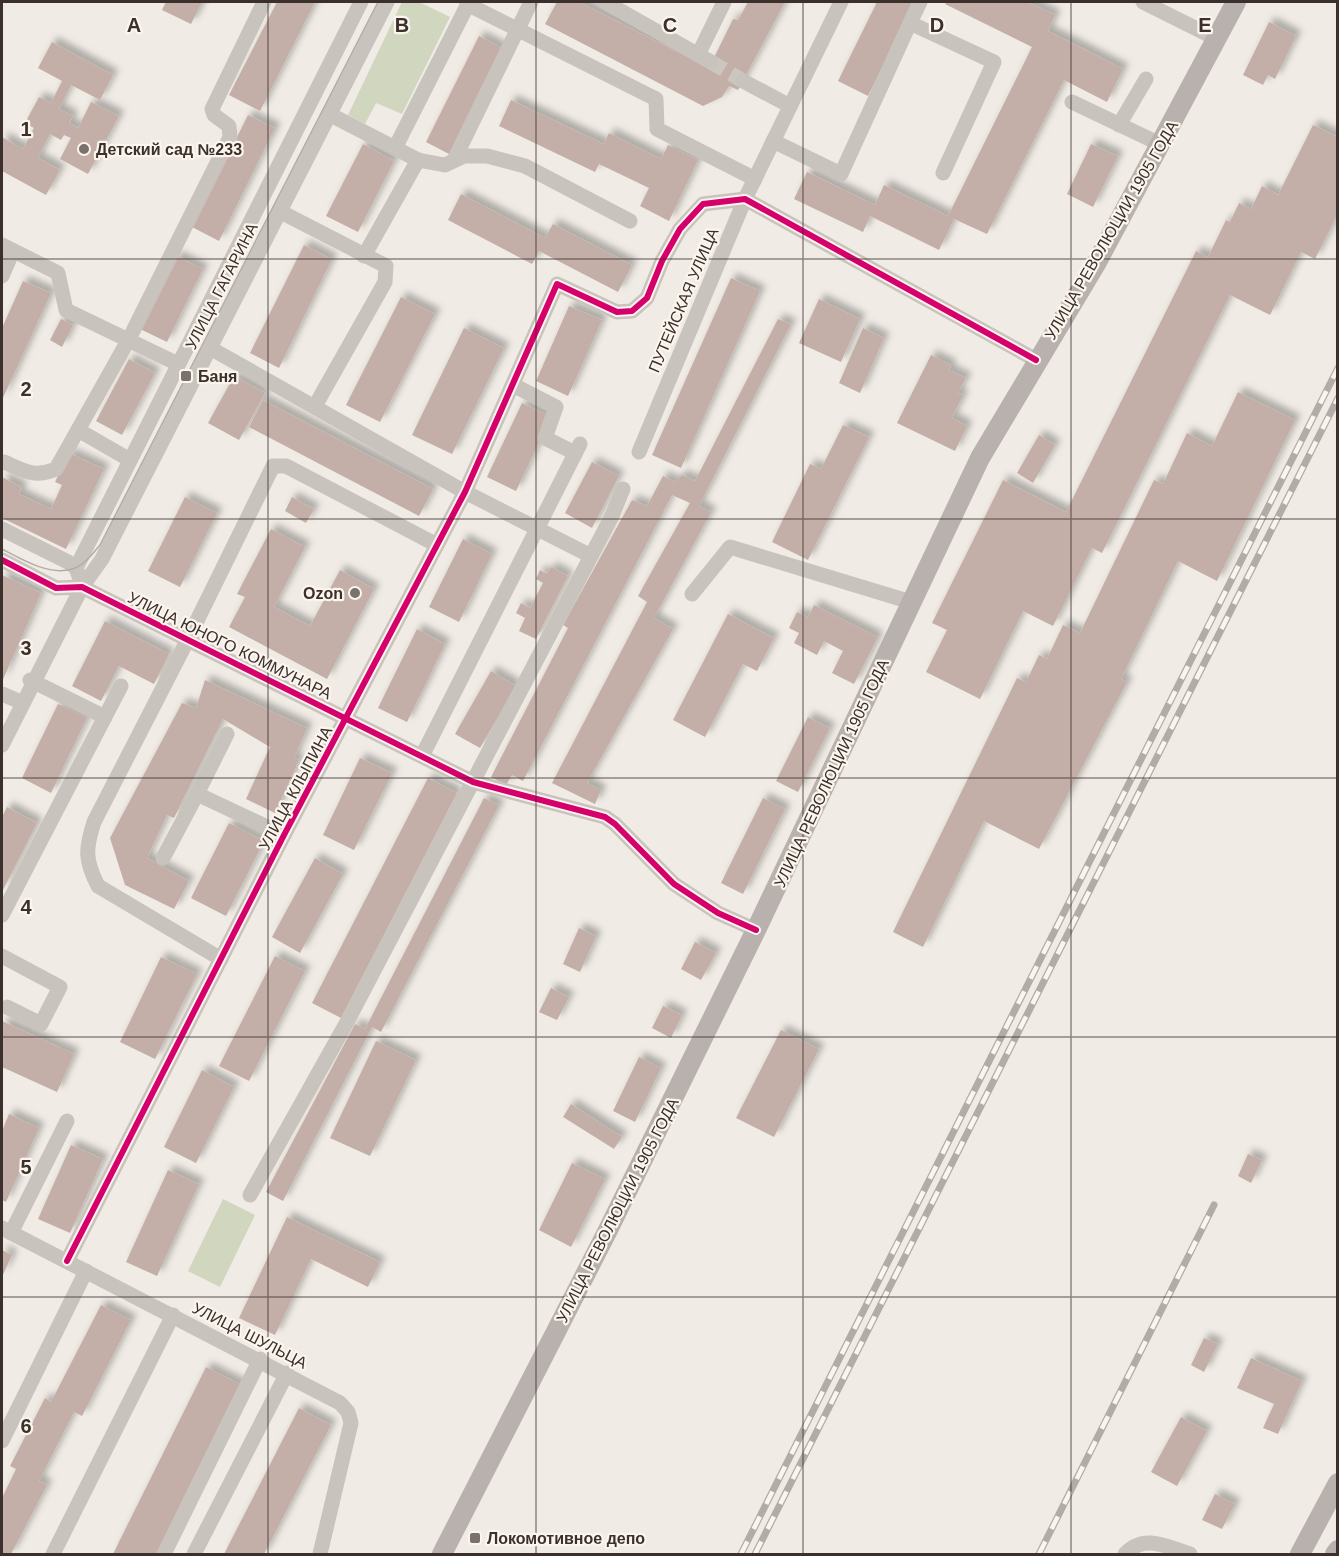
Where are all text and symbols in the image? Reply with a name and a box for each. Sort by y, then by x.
text: A [127,14,141,36]
text: B [395,14,409,36]
text: C [663,14,677,36]
text: D [930,14,944,36]
text: E [1198,14,1212,36]
text: 1 [20,118,32,140]
street label: УЛИЦА РЕВОЛЮЦИИ 1905 ГОДА [1042,118,1181,343]
place label: Детский сад №233 [96,141,242,158]
marker: Детский сад №233 [77,142,91,156]
street label: УЛИЦА ГАГАРИНА [182,220,261,352]
street label: ПУТЕЙСКАЯ УЛИЦА [644,225,722,375]
place label: Баня [198,368,237,385]
marker: Баня [179,369,193,383]
text: 2 [20,378,32,400]
place label: Ozon [303,585,343,602]
marker: Ozon [348,586,362,600]
street label: УЛИЦА ЮНОГО КОММУНАРА [125,589,335,702]
text: 3 [20,637,32,659]
street label: УЛИЦА РЕВОЛЮЦИИ 1905 ГОДА [771,656,892,890]
street label: УЛИЦА КЛЫПИНА [256,723,335,853]
text: 4 [20,896,32,918]
street label: УЛИЦА РЕВОЛЮЦИИ 1905 ГОДА [553,1095,682,1325]
text: 5 [20,1156,32,1178]
street label: УЛИЦА ШУЛЬЦА [190,1299,310,1372]
text: 6 [20,1415,32,1437]
place label: Локомотивное депо [487,1530,645,1547]
marker: Локомотивное депо [468,1531,482,1545]

